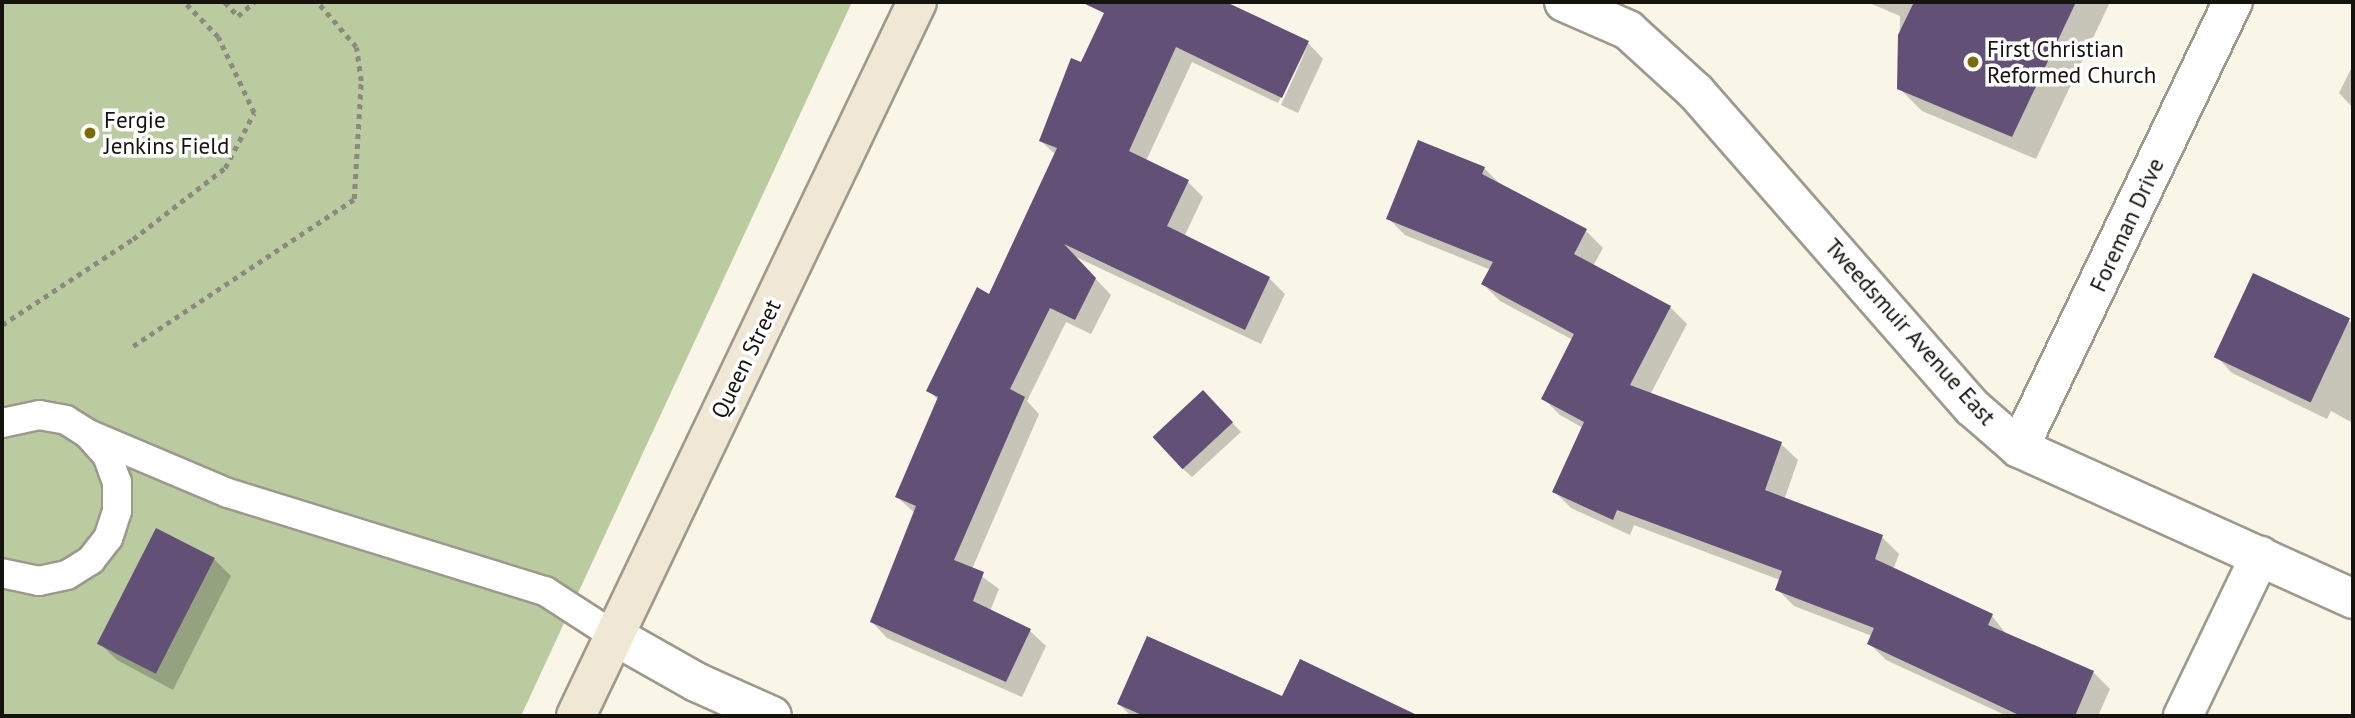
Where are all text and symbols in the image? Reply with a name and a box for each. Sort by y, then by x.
place label: First Christian Reformed Church [1987,35,2156,89]
marker: First Christian Reformed Church [1965,54,1981,70]
place label: Fergie Jenkins Field [104,106,229,160]
marker: Fergie Jenkins Field [82,125,98,141]
street label: Foreman Drive [2084,154,2170,296]
street label: Tweedsmuir Avenue East [1819,233,2001,431]
street label: Queen Street [705,295,787,423]

